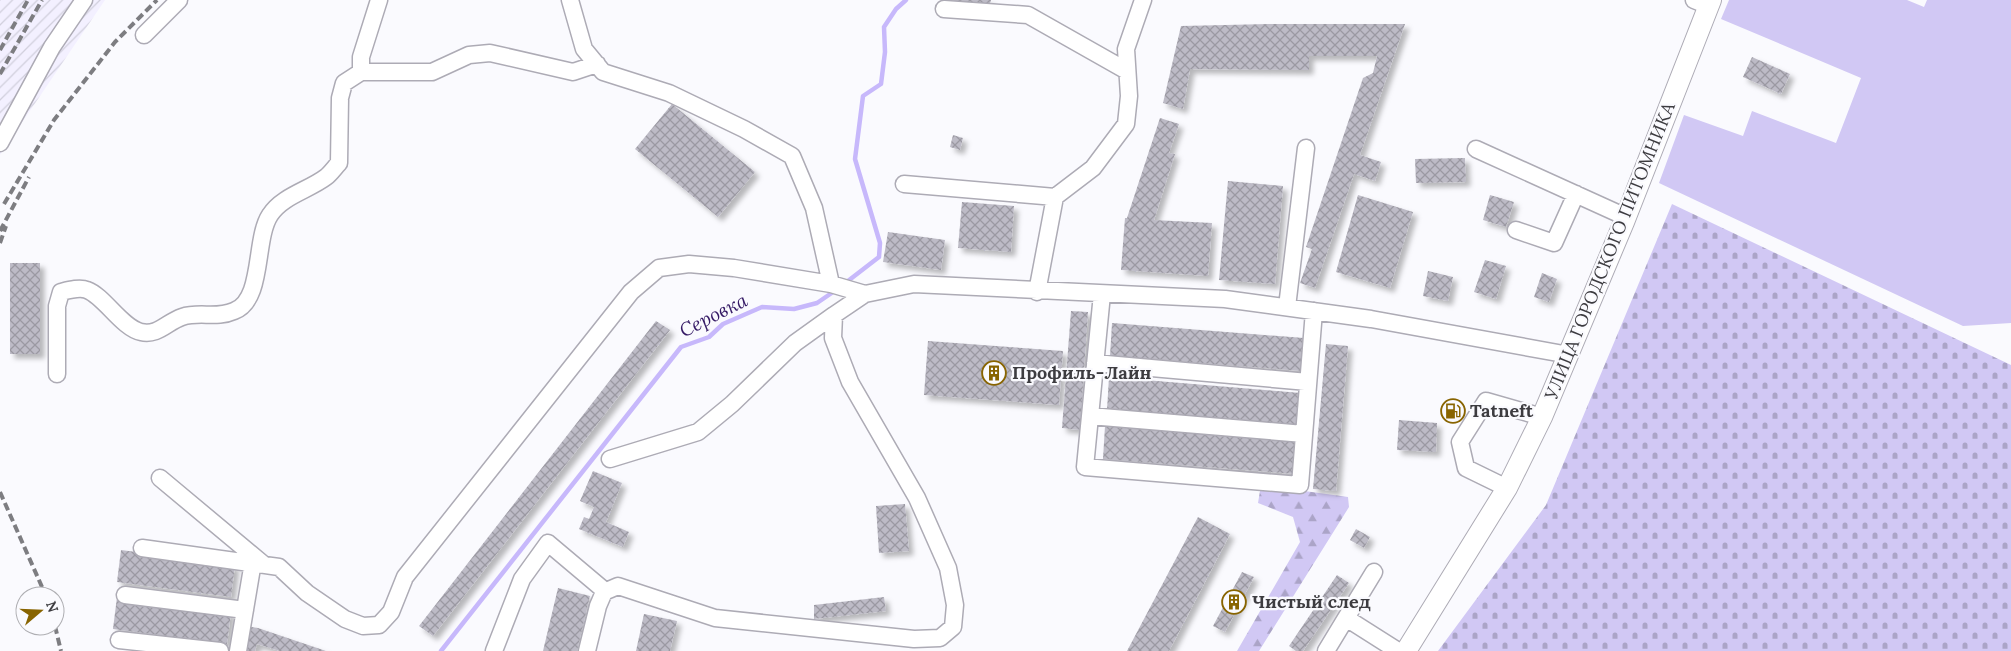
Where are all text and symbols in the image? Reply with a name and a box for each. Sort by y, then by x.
street label: УЛИЦА ГОРОДСКОГО ПИТОМНИКА [1539,98,1680,404]
water label: Серовка [675,287,751,342]
building icon: Профиль-Лайн [981,360,1007,386]
place label: Профиль-Лайн [1012,361,1151,384]
fuel station icon: Tatneft [1440,398,1466,424]
place label: Tatneft [1470,399,1534,422]
north arrow [15,586,65,636]
building icon: Чистый след [1221,589,1247,615]
place label: Чистый след [1252,590,1371,613]
text: N [42,599,63,615]

